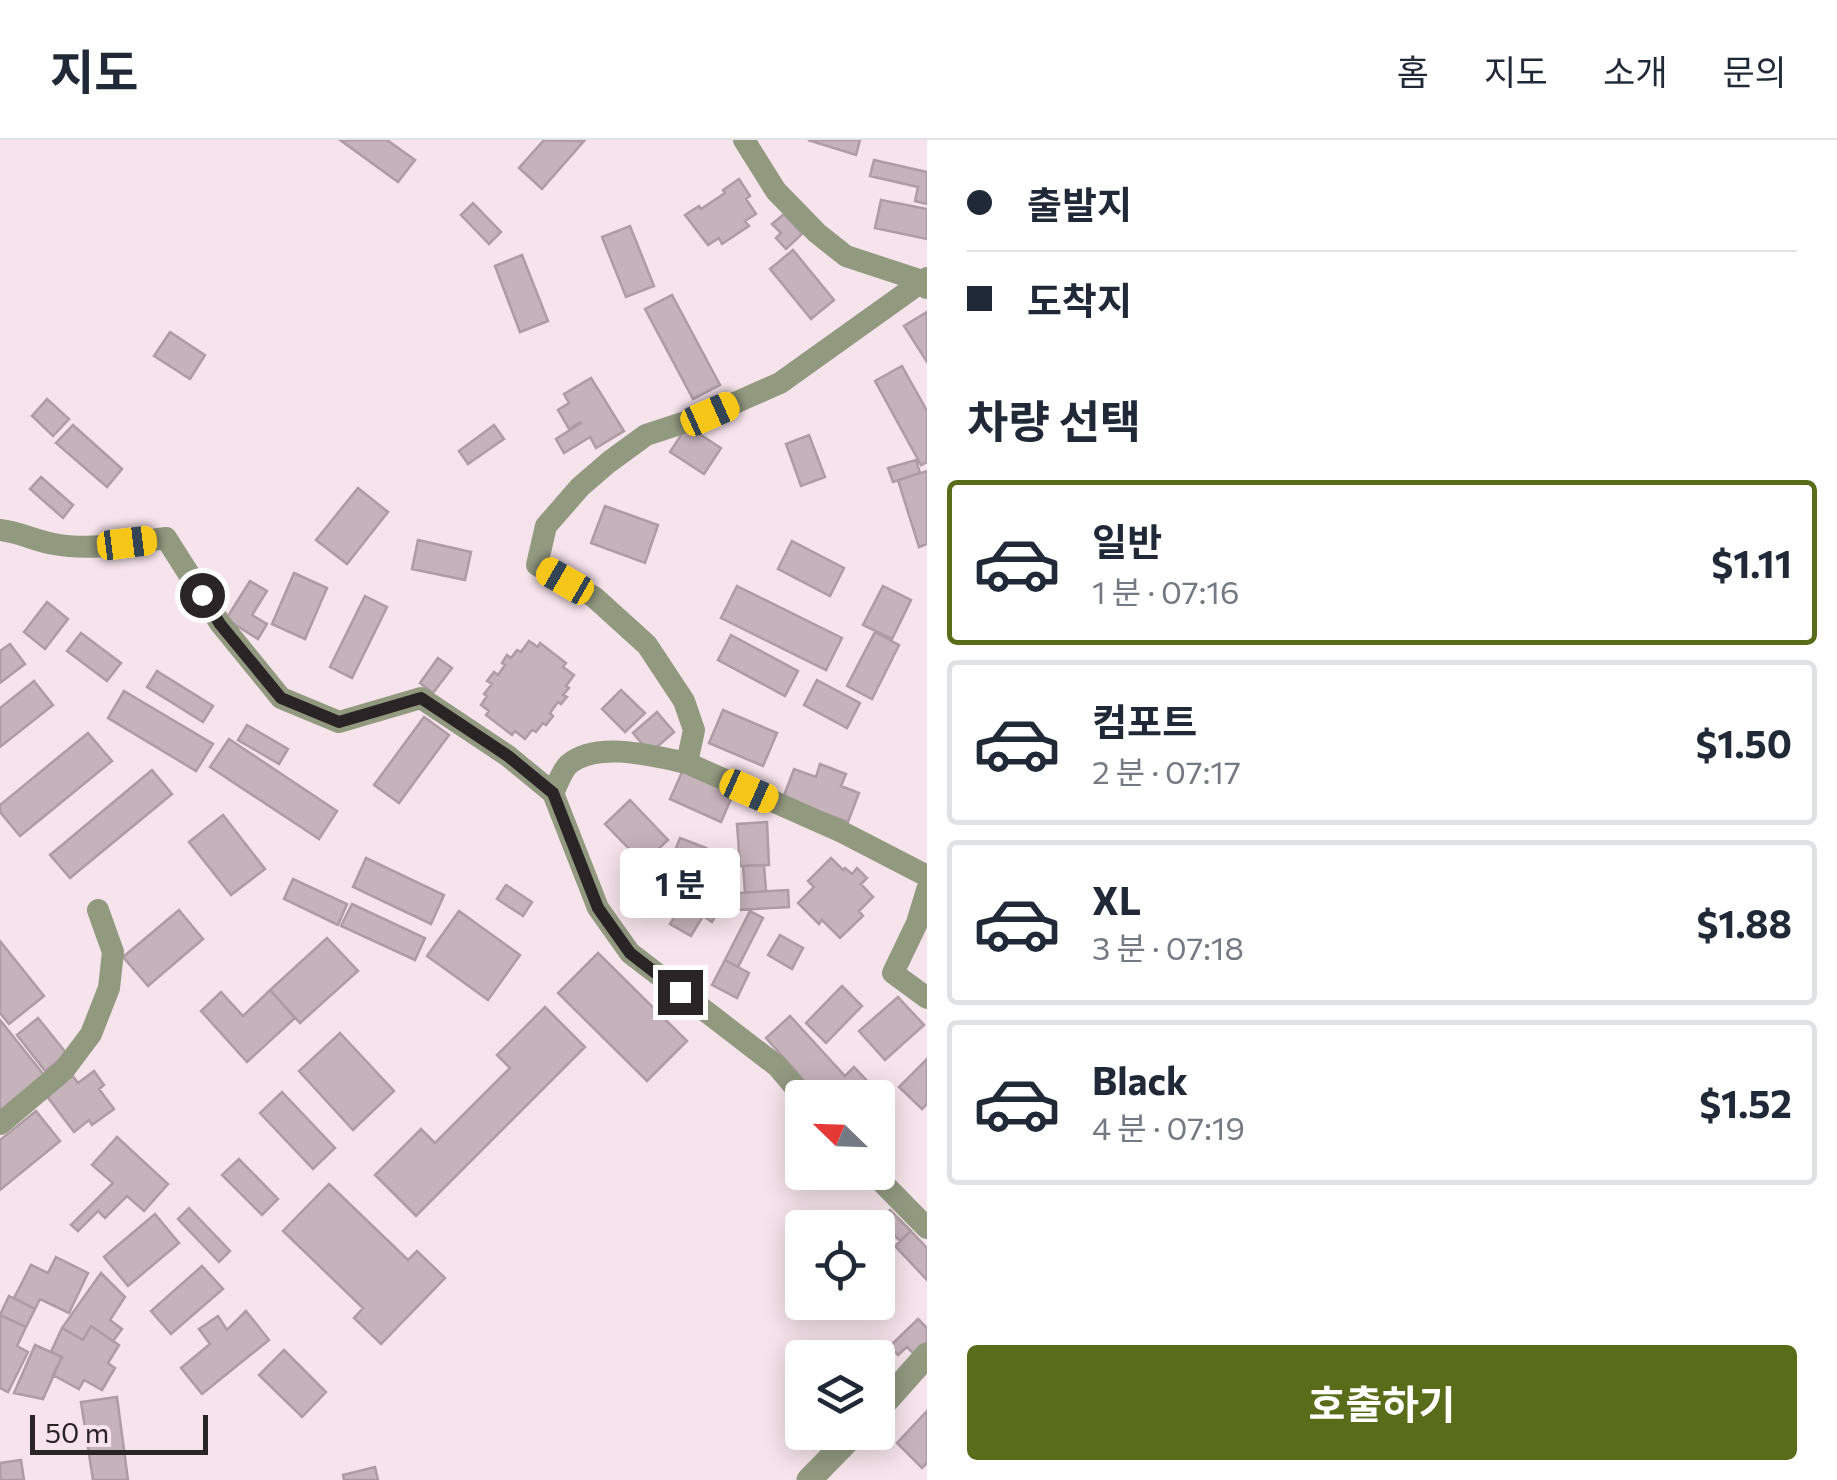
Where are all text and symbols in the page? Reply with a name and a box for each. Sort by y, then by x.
text: 지도 [50,41,138,100]
text: 홈 [1397,49,1429,92]
text: 지도 [1484,49,1548,92]
text: 소개 [1603,49,1668,92]
text: 문의 [1723,49,1787,92]
text: 출발지 [1027,180,1132,227]
text: 도착지 [1027,276,1132,323]
car [676,388,744,440]
text: 차량 선택 [967,392,1141,447]
text: 일반 [1092,517,1162,564]
icon: car [972,518,1062,608]
car [95,524,159,562]
text: $1.11 [1711,539,1792,586]
car [532,553,598,609]
text: 1 분 · 07:16 [1092,571,1239,611]
route start [180,573,225,618]
text: 컴포트 [1092,697,1197,744]
icon: car [972,698,1062,788]
text: $1.50 [1696,719,1792,766]
text: 2 분 · 07:17 [1092,751,1241,791]
car [715,765,783,817]
callout: 1 분 [620,847,740,917]
text: 1 분 [655,863,705,903]
text: XL [1092,876,1141,923]
icon: car [972,878,1062,968]
text: $1.88 [1696,899,1792,946]
text: 3 분 · 07:18 [1092,927,1244,967]
route end [658,970,703,1015]
text: Black [1092,1056,1188,1103]
icon: car [972,1058,1062,1148]
text: $1.52 [1699,1079,1792,1126]
north arrow [785,1080,895,1190]
map controls [785,1080,895,1450]
text: 4 분 · 07:19 [1092,1107,1245,1147]
button: locate [785,1210,895,1320]
button: layers [785,1340,895,1450]
button: 호출하기 [967,1345,1797,1460]
scale bar [30,1410,208,1454]
text: 50 m [45,1415,109,1449]

